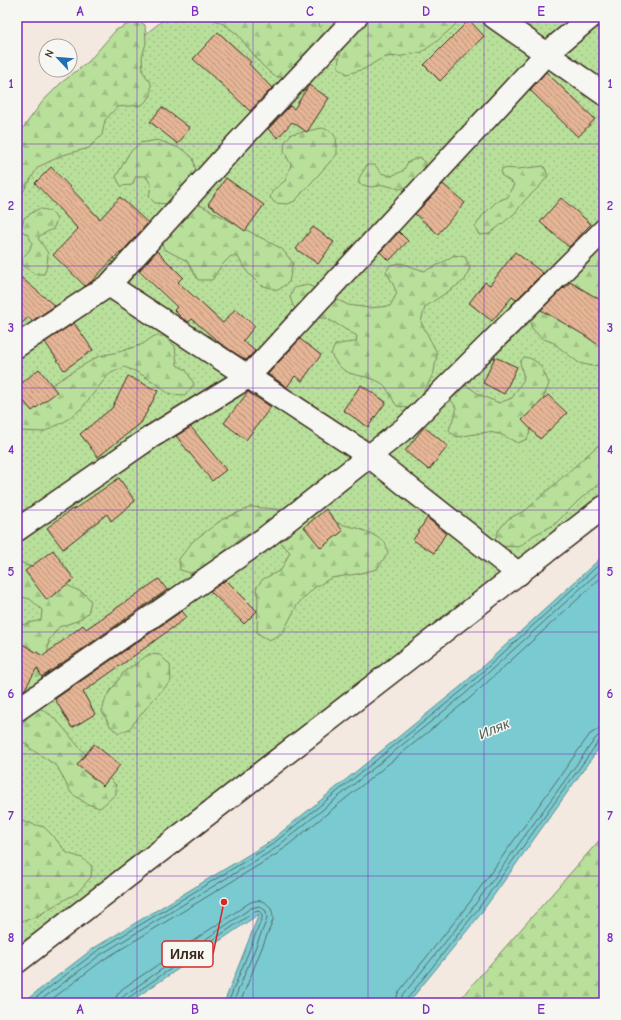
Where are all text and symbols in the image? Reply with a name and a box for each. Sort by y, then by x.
text: A [76,4,84,19]
text: B [191,4,199,19]
text: C [306,4,314,19]
text: D [422,4,430,19]
text: E [537,4,545,19]
north arrow [38,38,78,78]
text: N [42,48,57,60]
text: 1 [8,76,14,91]
text: 1 [607,76,613,91]
text: 2 [8,198,14,213]
text: 2 [607,198,613,213]
text: 3 [8,320,14,335]
text: 3 [607,320,613,335]
text: 4 [8,442,14,457]
text: 4 [607,442,613,457]
text: 5 [8,564,15,579]
text: 5 [607,564,614,579]
text: 6 [8,686,15,701]
text: 6 [607,686,614,701]
water label: Иляк [476,714,513,743]
text: 7 [8,808,14,823]
text: 7 [607,808,613,823]
text: 8 [8,930,14,945]
text: 8 [607,930,613,945]
callout: Иляк [162,941,213,967]
text: Иляк [170,946,205,963]
text: A [76,1002,84,1017]
text: B [191,1002,199,1017]
text: C [306,1002,314,1017]
text: D [422,1002,430,1017]
text: E [537,1002,545,1017]

